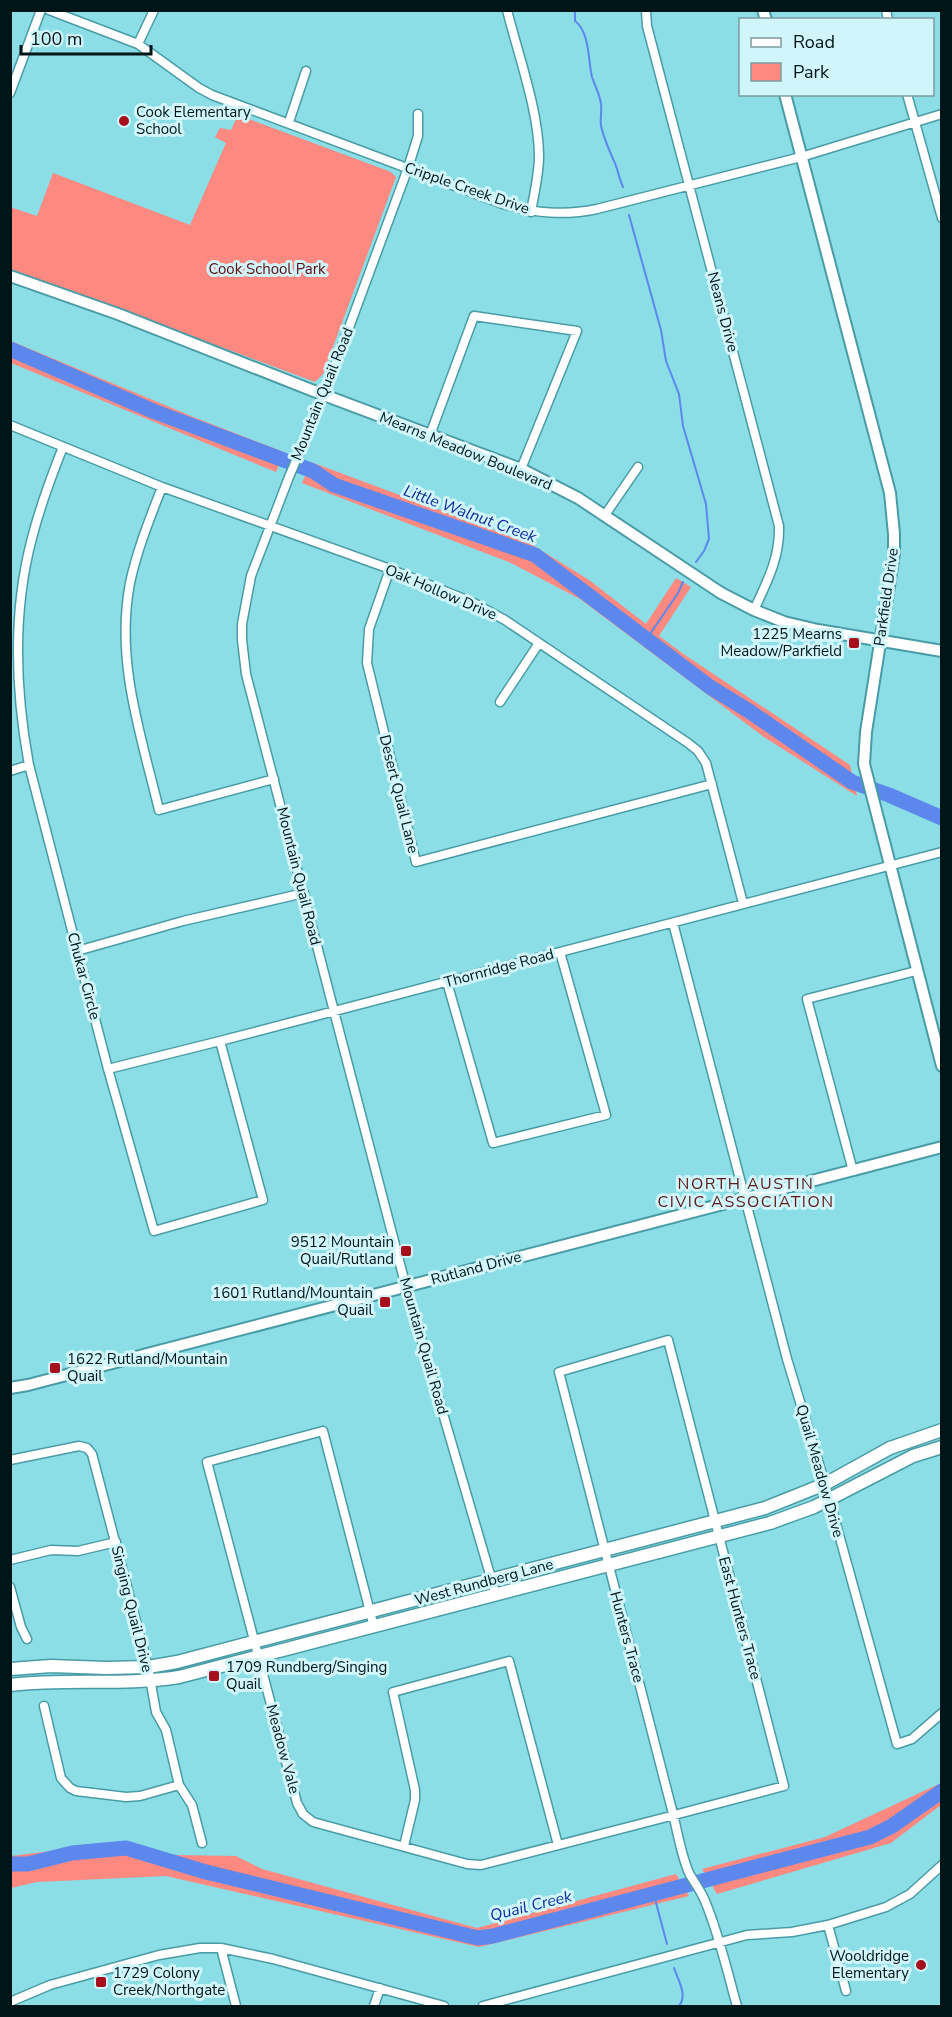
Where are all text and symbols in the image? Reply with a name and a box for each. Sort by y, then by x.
scale bar [21,18,152,56]
legend [739,18,934,96]
text: 100 m [30,27,82,51]
text: Road [793,30,835,54]
text: Park [793,60,830,84]
place label: Cook Elementary School [136,102,251,139]
marker: Cook Elementary School [117,114,131,128]
street label: Cripple Creek Drive [402,157,532,219]
park label: Cook School Park [208,259,326,279]
street label: Neans Drive [703,270,743,354]
street label: Mountain Quail Road [286,325,358,463]
street label: Mearns Meadow Boulevard [377,407,555,495]
water label: Little Walnut Creek [401,480,540,549]
street label: Parkfield Drive [869,547,903,647]
street label: Oak Hollow Drive [382,559,500,625]
place label: 1225 Mearns Meadow/Parkfield [720,624,842,661]
marker: 1225 Mearns Meadow/Parkfield [847,636,861,650]
street label: Desert Quail Lane [375,733,423,855]
street label: Mountain Quail Road [272,805,326,947]
street label: Chukar Circle [63,930,105,1022]
street label: Thornridge Road [442,944,556,992]
district label: NORTH AUSTIN CIVIC ASSOCIATION [657,1173,835,1213]
place label: 9512 Mountain Quail/Rutland [291,1232,394,1269]
marker: 9512 Mountain Quail/Rutland [399,1244,413,1258]
street label: Rutland Drive [429,1246,523,1290]
street label: Mountain Quail Road [395,1275,453,1417]
place label: 1601 Rutland/Mountain Quail [212,1283,374,1320]
marker: 1601 Rutland/Mountain Quail [378,1295,392,1309]
place label: 1622 Rutland/Mountain Quail [67,1349,228,1386]
marker: 1622 Rutland/Mountain Quail [48,1361,62,1375]
street label: Quail Meadow Drive [791,1402,849,1540]
street label: Singing Quail Drive [107,1544,157,1674]
street label: West Rundberg Lane [412,1554,556,1610]
street label: East Hunters Trace [714,1554,766,1682]
street label: Hunters Trace [605,1589,649,1685]
place label: 1709 Rundberg/Singing Quail [226,1657,387,1694]
marker: 1709 Rundberg/Singing Quail [207,1669,221,1683]
street label: Meadow Vale [261,1702,305,1796]
water label: Quail Creek [488,1885,575,1927]
place label: Wooldridge Elementary [829,1946,909,1983]
marker: Wooldridge Elementary [914,1958,928,1972]
place label: 1729 Colony Creek/Northgate [113,1963,225,2000]
marker: 1729 Colony Creek/Northgate [94,1975,108,1989]

